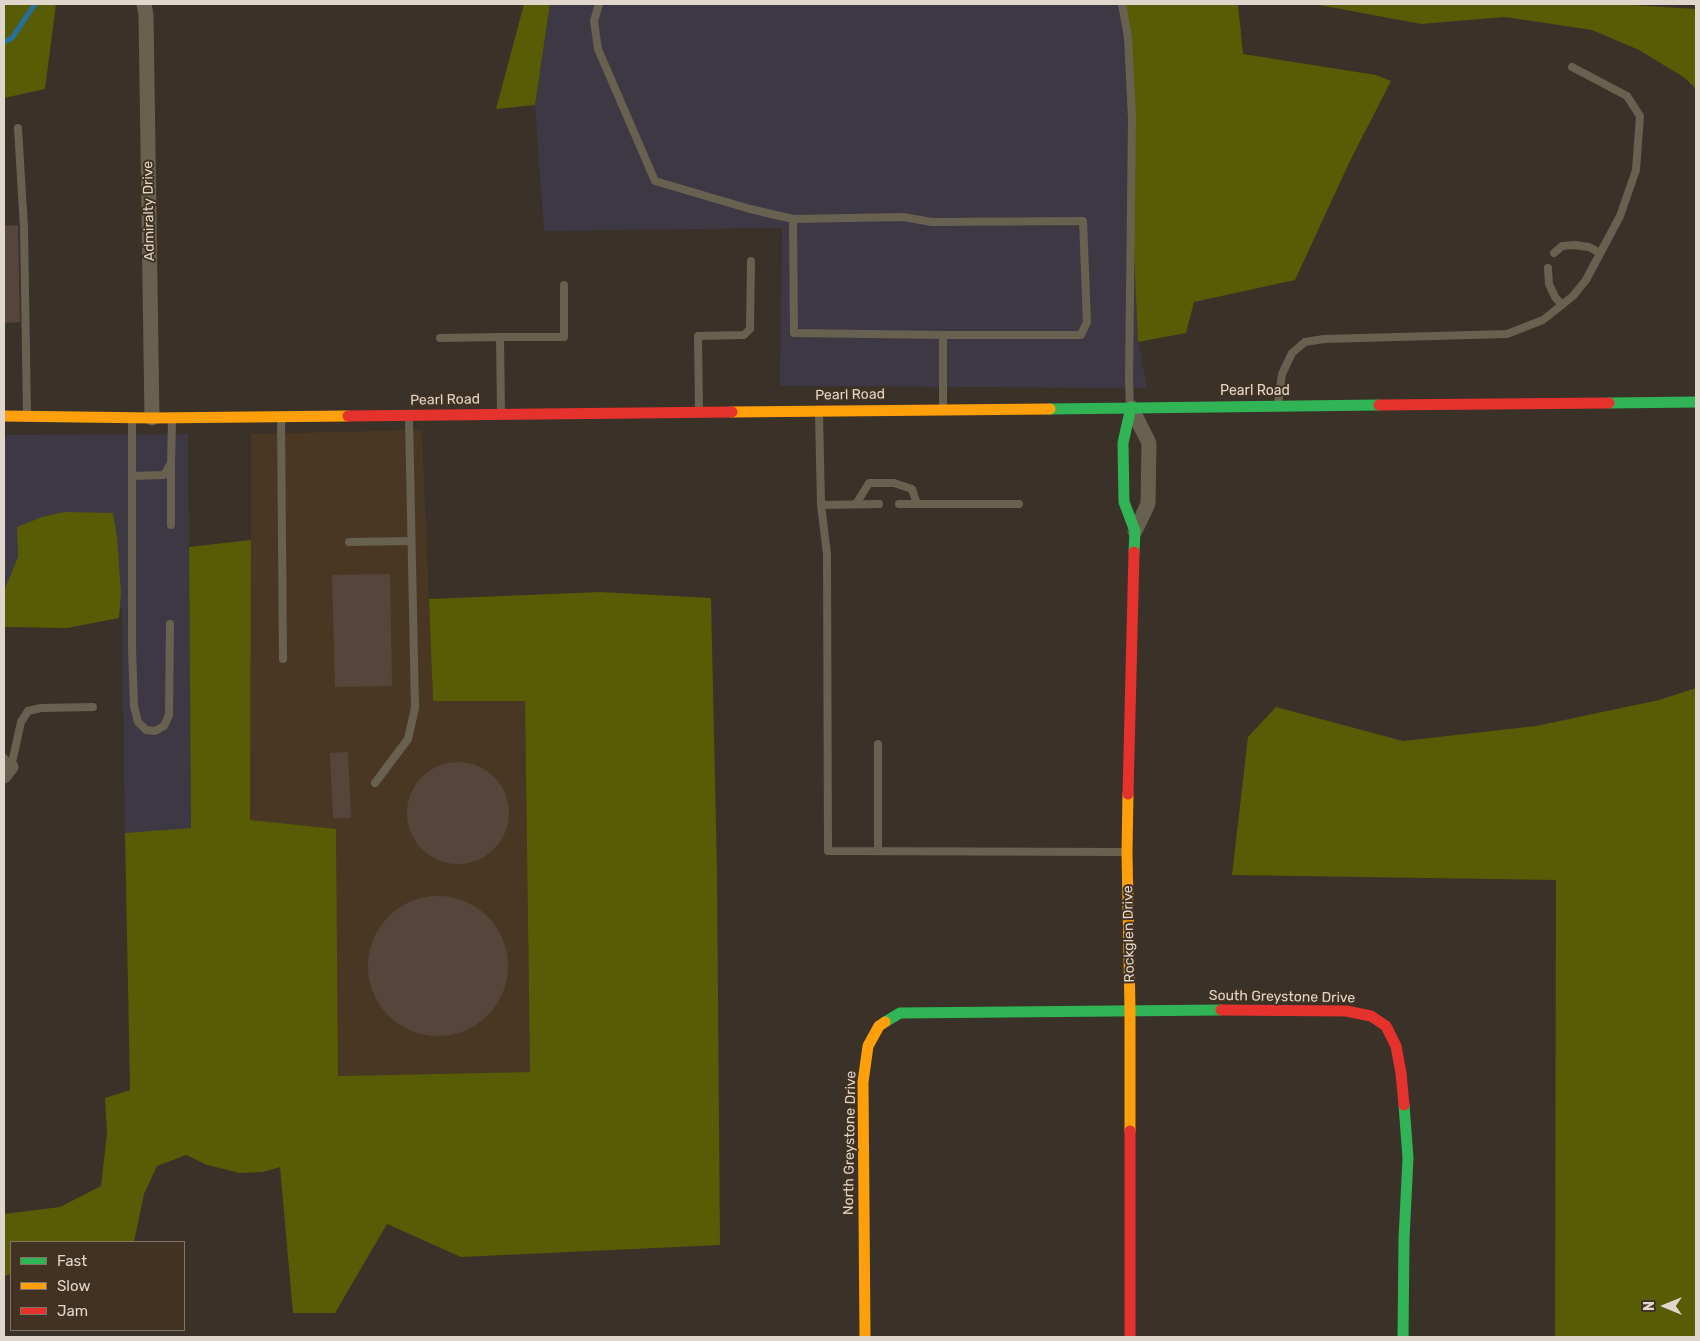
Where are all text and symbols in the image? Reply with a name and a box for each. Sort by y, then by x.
street label: Admiralty Drive [140,161,158,261]
street label: Pearl Road [1220,383,1290,399]
street label: Pearl Road [815,386,885,404]
street label: Pearl Road [410,391,480,409]
street label: Rockglen Drive [1120,885,1138,983]
street label: South Greystone Drive [1209,987,1355,1007]
street label: North Greystone Drive [840,1071,860,1215]
legend [10,1241,185,1331]
text: Fast [57,1252,87,1270]
text: Slow [57,1277,90,1295]
north arrow [1640,1281,1690,1331]
text: N [1641,1301,1658,1311]
text: Jam [57,1302,88,1320]

